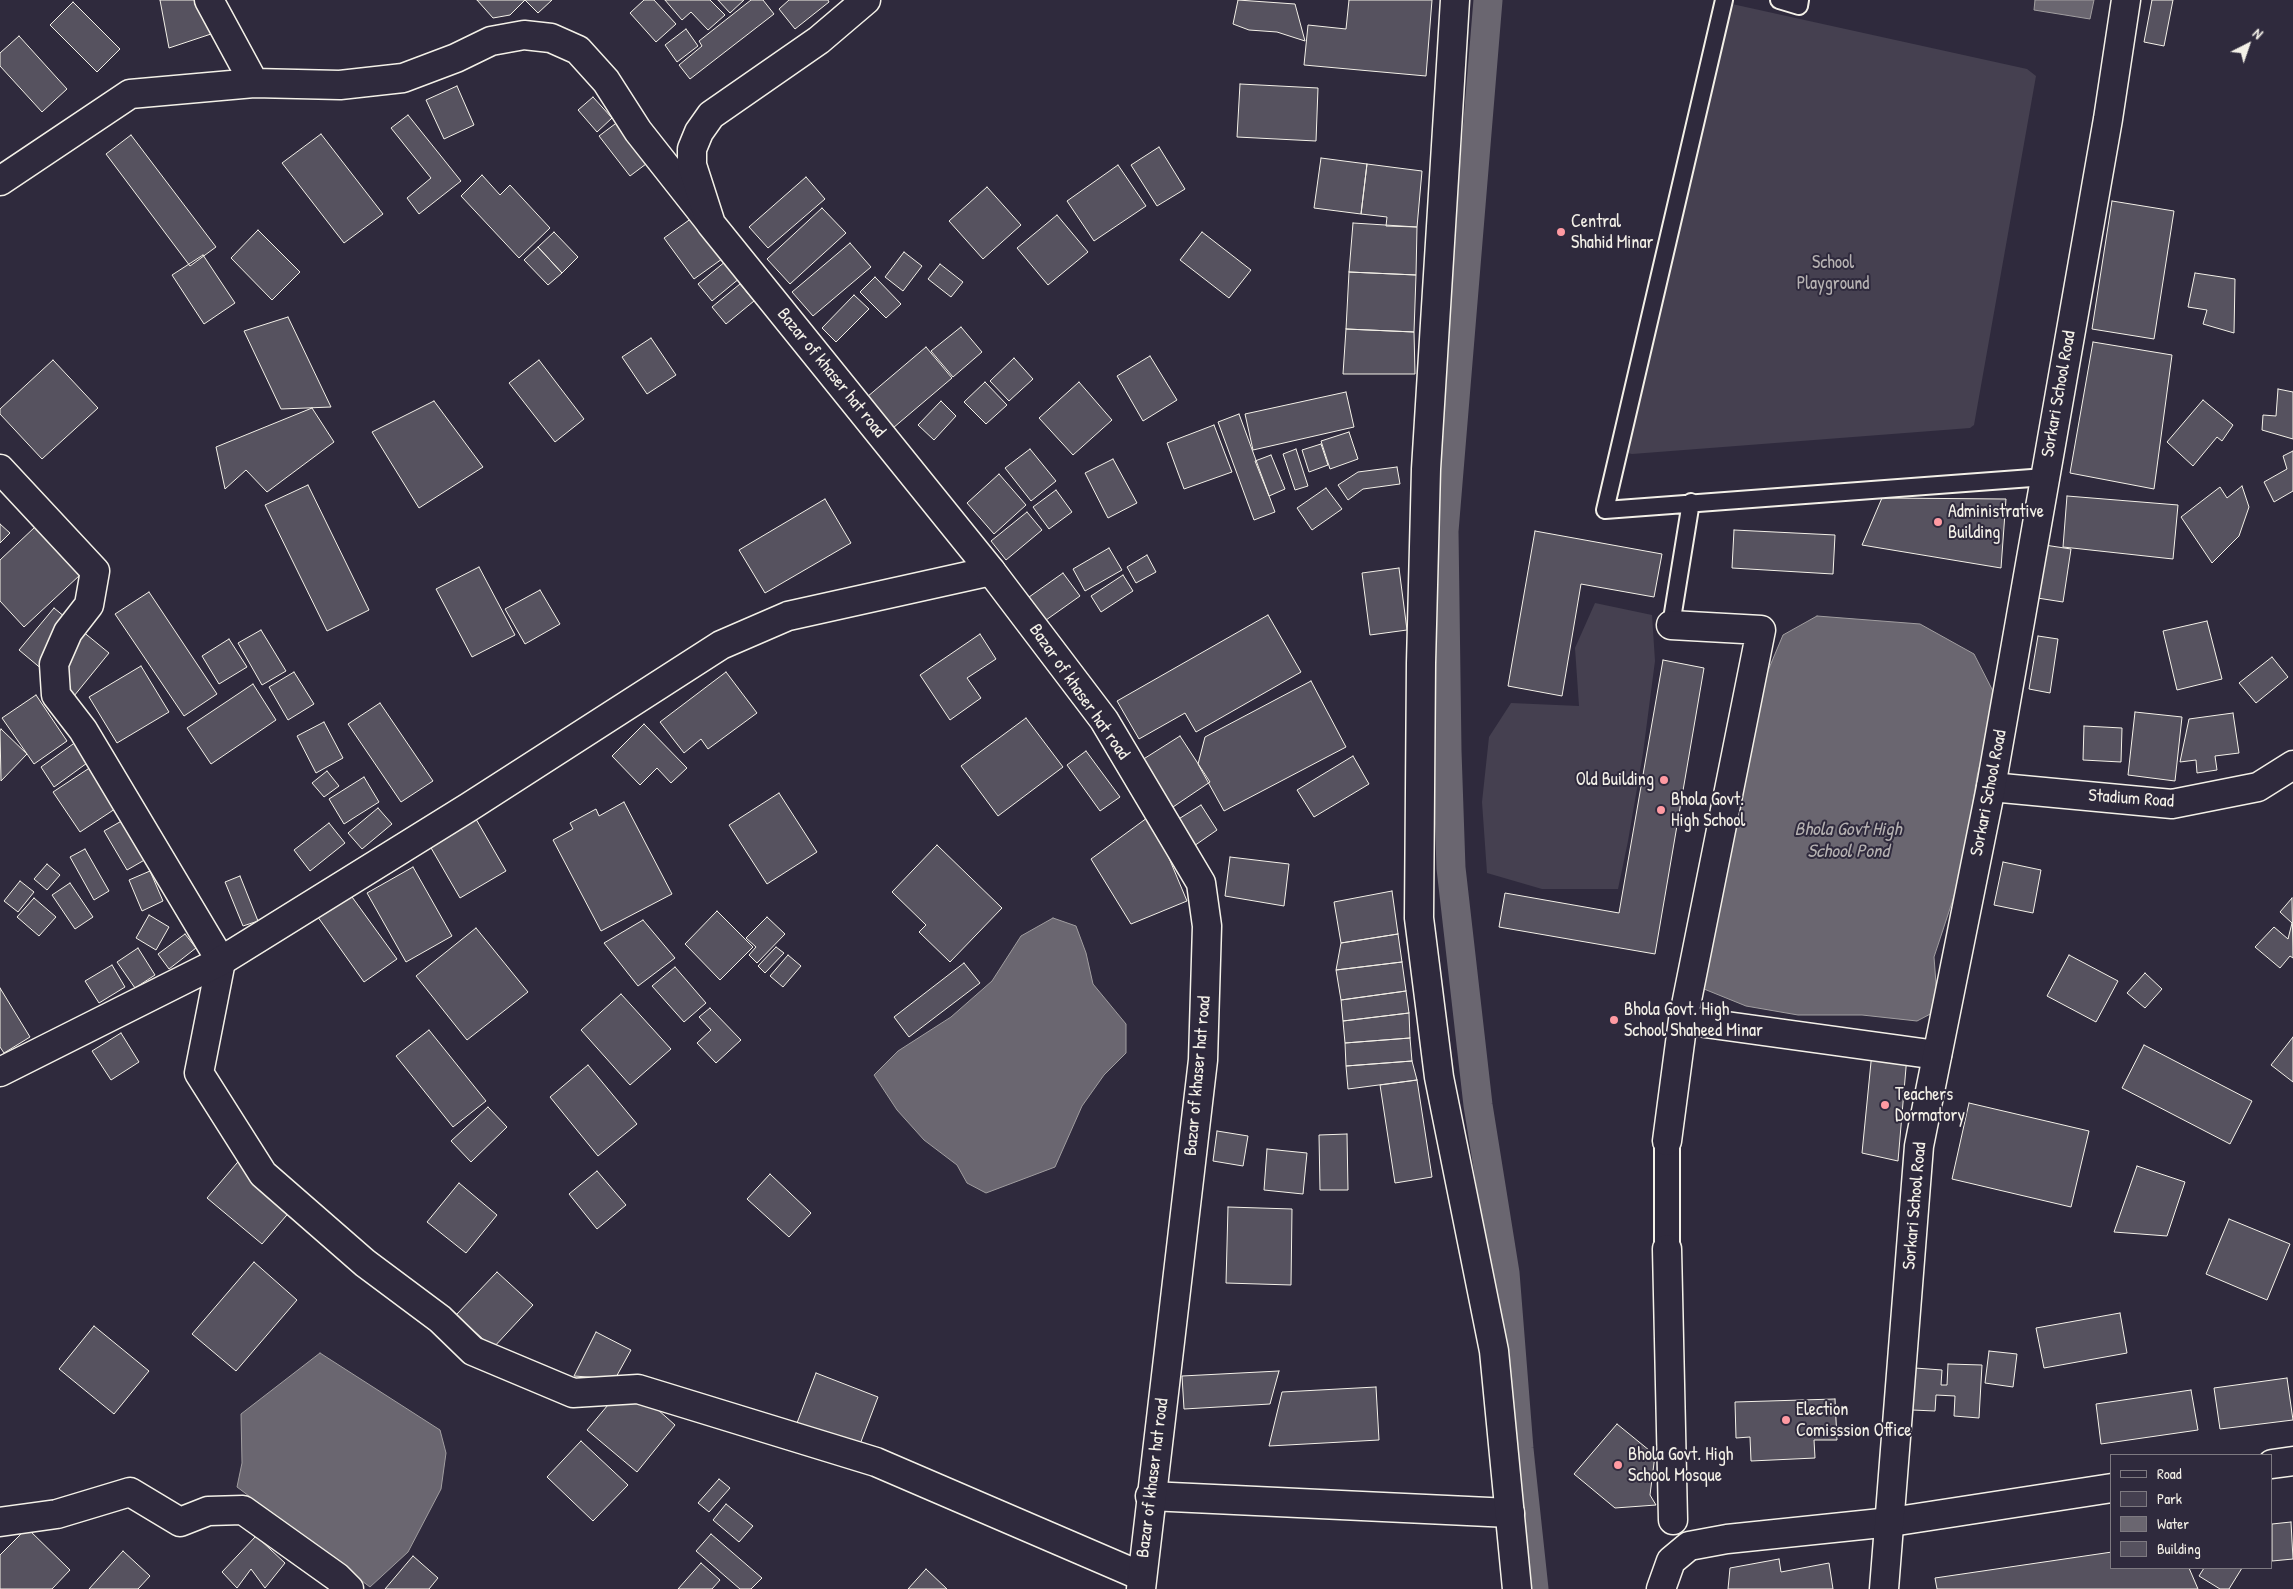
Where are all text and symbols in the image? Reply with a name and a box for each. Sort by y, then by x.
north arrow [2223,20,2273,70]
text: N [2249,24,2267,43]
place label: Central Shahid Minar [1571,211,1653,253]
marker: Central Shahid Minar [1555,226,1567,238]
park label: School Playground [1797,252,1869,294]
street label: Bazar of khaser hat road [772,304,890,442]
street label: Sorkari School Road [2037,329,2081,459]
place label: Administrative Building [1948,501,2044,544]
marker: Administrative Building [1932,516,1944,528]
street label: Bazar of khaser hat road [1024,620,1134,764]
street label: Sorkari School Road [1966,728,2012,858]
place label: Old Building [1576,769,1654,791]
marker: Old Building [1658,774,1670,786]
street label: Stadium Road [2088,785,2174,813]
place label: Bhola Govt. High School [1671,789,1745,832]
marker: Bhola Govt. High School [1655,804,1667,816]
water label: Bhola Govt High School Pond [1794,819,1902,863]
street label: Bazar of khaser hat road [1180,995,1216,1157]
place label: Bhola Govt. High School Shaheed Minar [1624,999,1763,1042]
marker: Bhola Govt. High School Shaheed Minar [1608,1014,1620,1026]
place label: Teachers Dormatory [1895,1084,1965,1126]
marker: Teachers Dormatory [1879,1099,1891,1111]
street label: Sorkari School Road [1899,1141,1931,1271]
street label: Bazar of khaser hat road [1133,1397,1173,1559]
place label: Election Comisssion Office [1796,1399,1911,1442]
marker: Election Comisssion Office [1780,1414,1792,1426]
place label: Bhola Govt. High School Mosque [1628,1444,1733,1486]
legend [2110,1454,2273,1569]
marker: Bhola Govt. High School Mosque [1612,1459,1624,1471]
text: Road [2157,1463,2182,1484]
text: Park [2157,1488,2182,1509]
text: Water [2157,1513,2189,1534]
text: Building [2157,1538,2201,1559]

